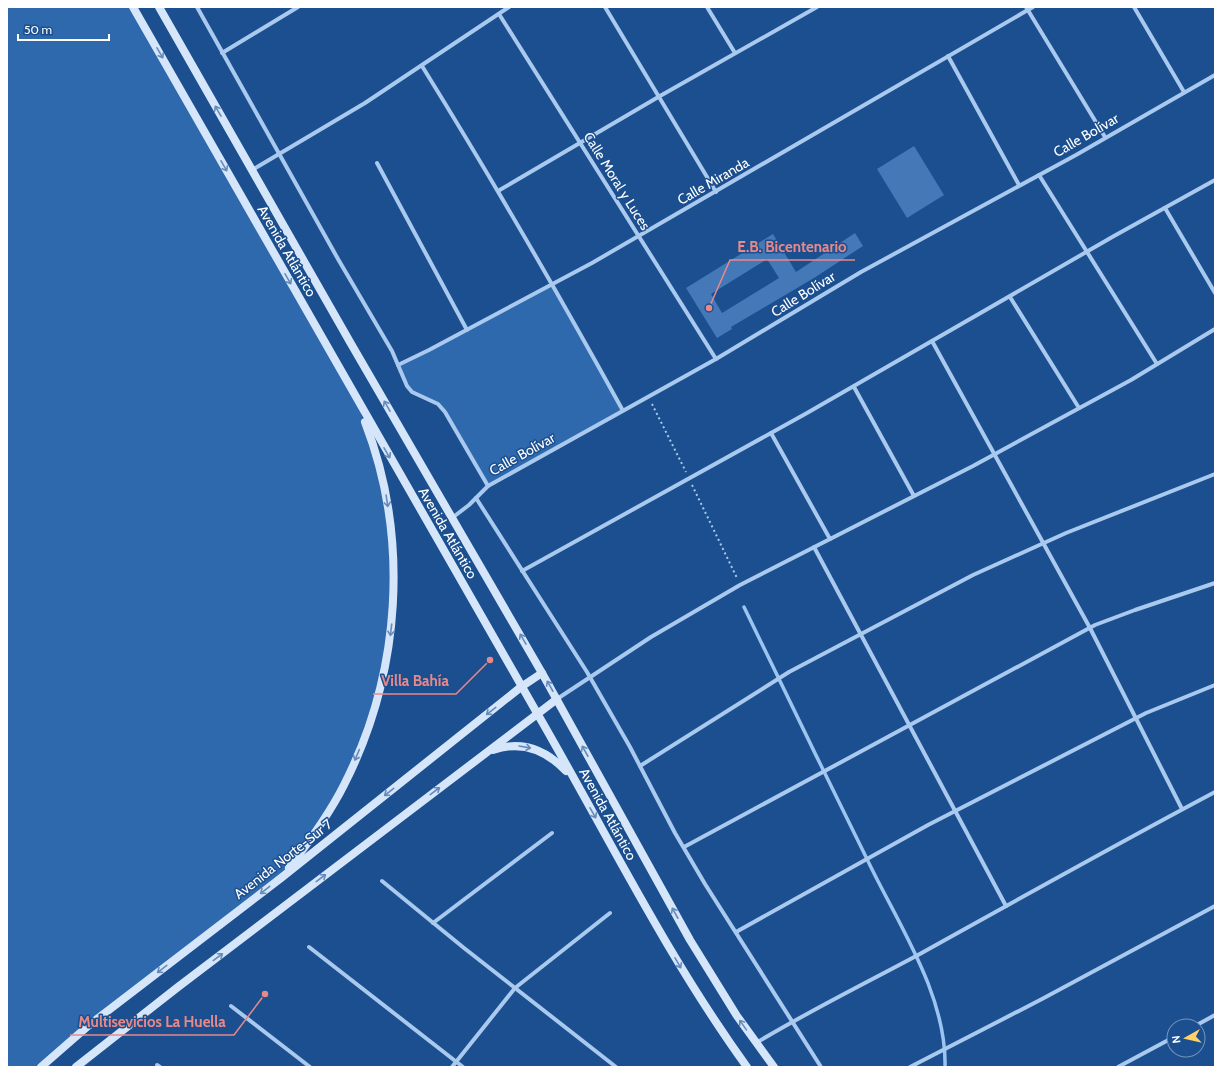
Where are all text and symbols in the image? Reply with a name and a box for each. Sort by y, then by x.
scale bar [18,16,109,42]
text: 50 m [24,22,52,37]
one-way arrow [156,47,164,59]
one-way arrow [214,105,222,117]
street label: Calle Bolívar [1050,109,1122,161]
street label: Calle Moral y Luces [580,129,654,234]
street label: Calle Miranda [674,153,752,209]
one-way arrow [220,160,228,172]
street label: Avenida Atlántico [253,202,321,300]
callout: E.B. Bicentenario [730,233,855,260]
text: E.B. Bicentenario [737,238,847,256]
street label: Calle Bolívar [767,267,839,321]
one-way arrow [285,273,293,285]
one-way arrow [382,400,390,412]
street label: Calle Bolívar [486,428,559,479]
one-way arrow [384,447,392,459]
street label: Avenida Atlántico [414,484,482,582]
one-way arrow [383,494,391,507]
one-way arrow [387,623,394,636]
one-way arrow [518,633,526,645]
callout: Villa Bahía [373,667,456,694]
text: Villa Bahía [381,672,449,690]
one-way arrow [545,680,553,692]
one-way arrow [485,707,496,716]
one-way arrow [518,743,531,751]
one-way arrow [581,745,589,757]
one-way arrow [353,749,360,761]
street label: Avenida Atlántico [575,765,641,864]
one-way arrow [430,787,441,795]
one-way arrow [384,788,395,796]
one-way arrow [589,807,597,819]
street label: Avenida Norte-Sur 7 [230,815,336,903]
one-way arrow [315,874,326,883]
one-way arrow [260,886,271,894]
one-way arrow [671,908,679,920]
one-way arrow [212,953,223,961]
one-way arrow [675,957,683,969]
one-way arrow [157,965,168,974]
callout: Multisevicios La Huella [70,1008,234,1035]
text: Multisevicios La Huella [78,1013,226,1031]
north arrow [1166,1018,1206,1058]
one-way arrow [739,1019,747,1030]
text: N [1169,1035,1184,1044]

